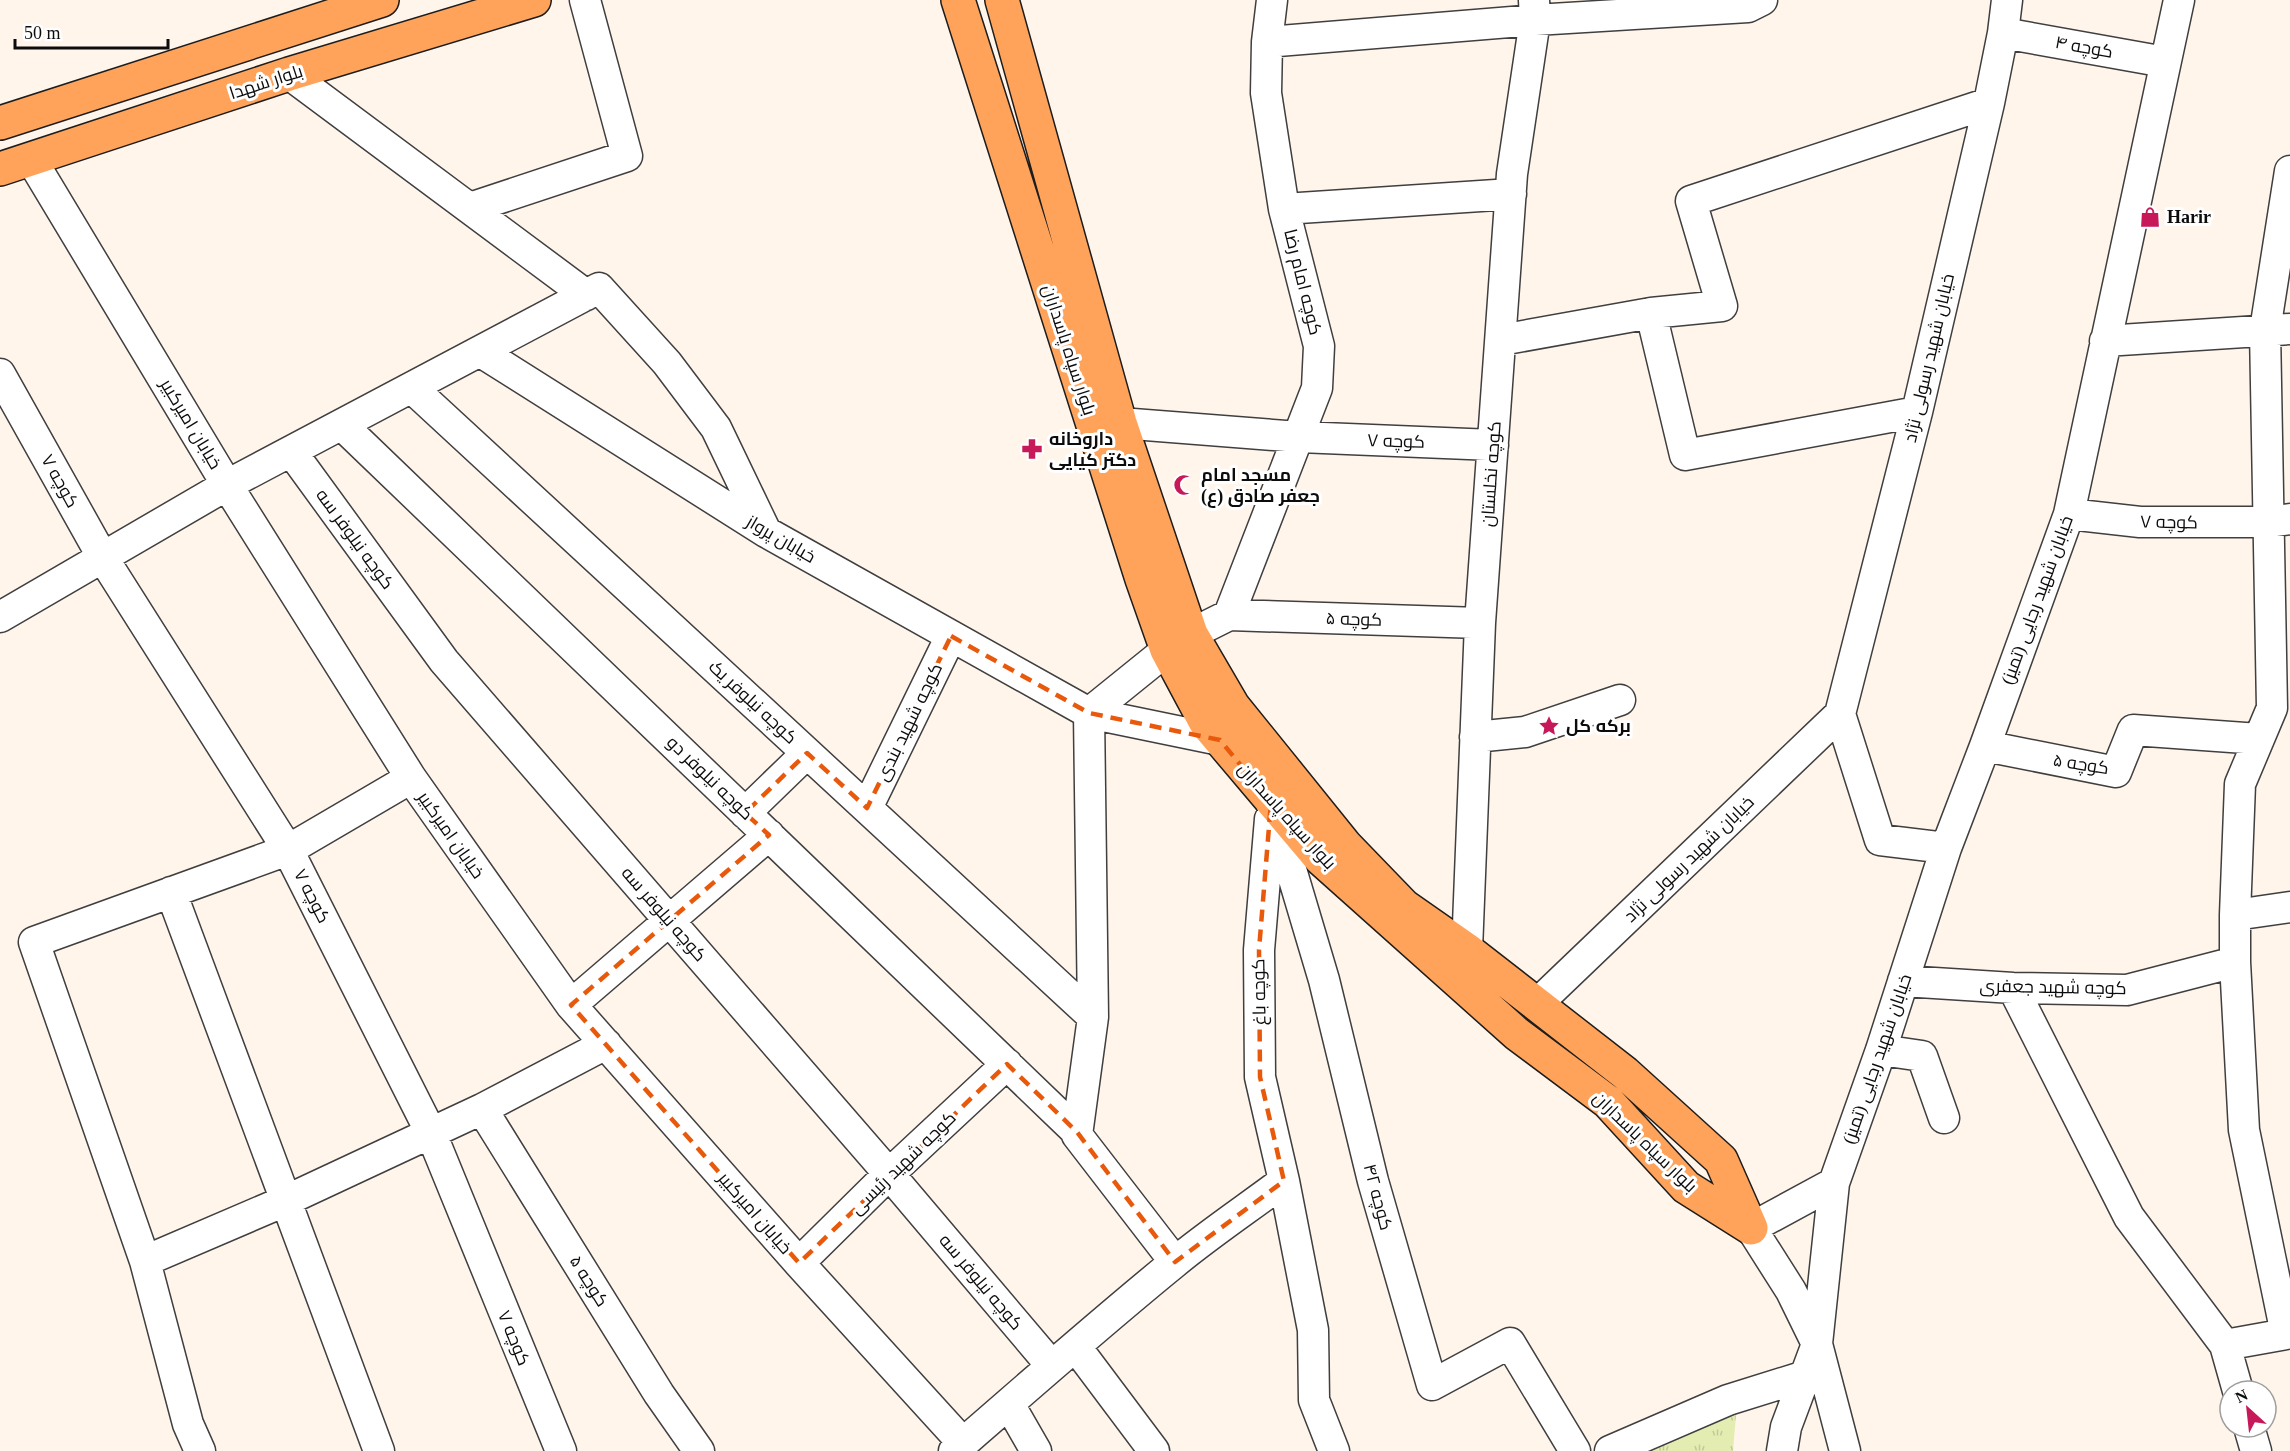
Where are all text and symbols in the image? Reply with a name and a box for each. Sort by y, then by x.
scale bar [15,12,168,50]
text: 50 m [24,23,61,43]
street label: کوچه ۴ [2053,32,2115,64]
street label: بلوار شهدا [227,61,306,104]
shop icon: Harir [2138,205,2162,229]
place label: Harir [2167,207,2211,227]
street label: کوچه امام رضا [1278,227,1326,338]
street label: خیابان شهید رسولی نژاد [1900,272,1959,445]
street label: بلوار سپاه پاسداران [1037,282,1100,419]
street label: خیابان امیرکبیر [155,374,226,473]
street label: کوچه نخلستان [1477,421,1507,528]
place label: داروخانه دکتر کیایی [1049,429,1136,471]
street label: کوچه ۷ [1367,430,1425,454]
pharmacy icon: داروخانه دکتر کیایی [1020,437,1044,461]
street label: کوچه ۷ [35,451,83,512]
place label: مسجد امام جعفر صادق (ع) [1201,465,1320,508]
mosque icon: مسجد امام جعفر صادق (ع) [1172,473,1196,497]
street label: کوچه نیلوفر سه [310,485,398,594]
street label: خیابان پرواز [741,511,819,569]
street label: کوچه ۷ [2140,511,2198,535]
street label: خیابان شهید رجایی (تمیز) [1997,513,2078,688]
street label: کوچه ۵ [1325,608,1383,632]
street label: کوچه نیلوفر یک [704,656,801,749]
street label: کوچه شهید بندی [872,660,948,785]
place icon: برکه کل [1537,714,1561,738]
place label: برکه کل [1566,716,1631,737]
street label: کوچه نیلوفر دو [661,732,757,826]
street label: کوچه ۵ [2051,750,2110,780]
street label: بلوار سپاه پاسداران [1232,759,1340,875]
street label: خیابان امیرکبیر [412,787,488,883]
street label: خیابان شهید رسولی نژاد [1620,792,1759,927]
street label: کوچه نیلوفر سه [616,863,710,967]
street label: کوچه ۷ [288,866,334,927]
street label: کوچه باغ [1248,958,1272,1025]
street label: خیابان شهید رجایی (تمیز) [1839,971,1916,1147]
street label: کوچه شهید جعفری [1979,976,2127,1000]
street label: بلوار سپاه پاسداران [1588,1087,1701,1198]
street label: کوچه شهید رئیسی [846,1108,961,1220]
street label: کوچه ۴۲ [1358,1162,1396,1233]
street label: خیابان امیرکبیر [713,1167,796,1259]
street label: کوچه نیلوفر سه [934,1230,1027,1335]
street label: کوچه ۵ [564,1252,612,1311]
street label: کوچه ۷ [492,1307,534,1369]
north arrow [2218,1379,2278,1439]
text: N [2232,1386,2251,1406]

